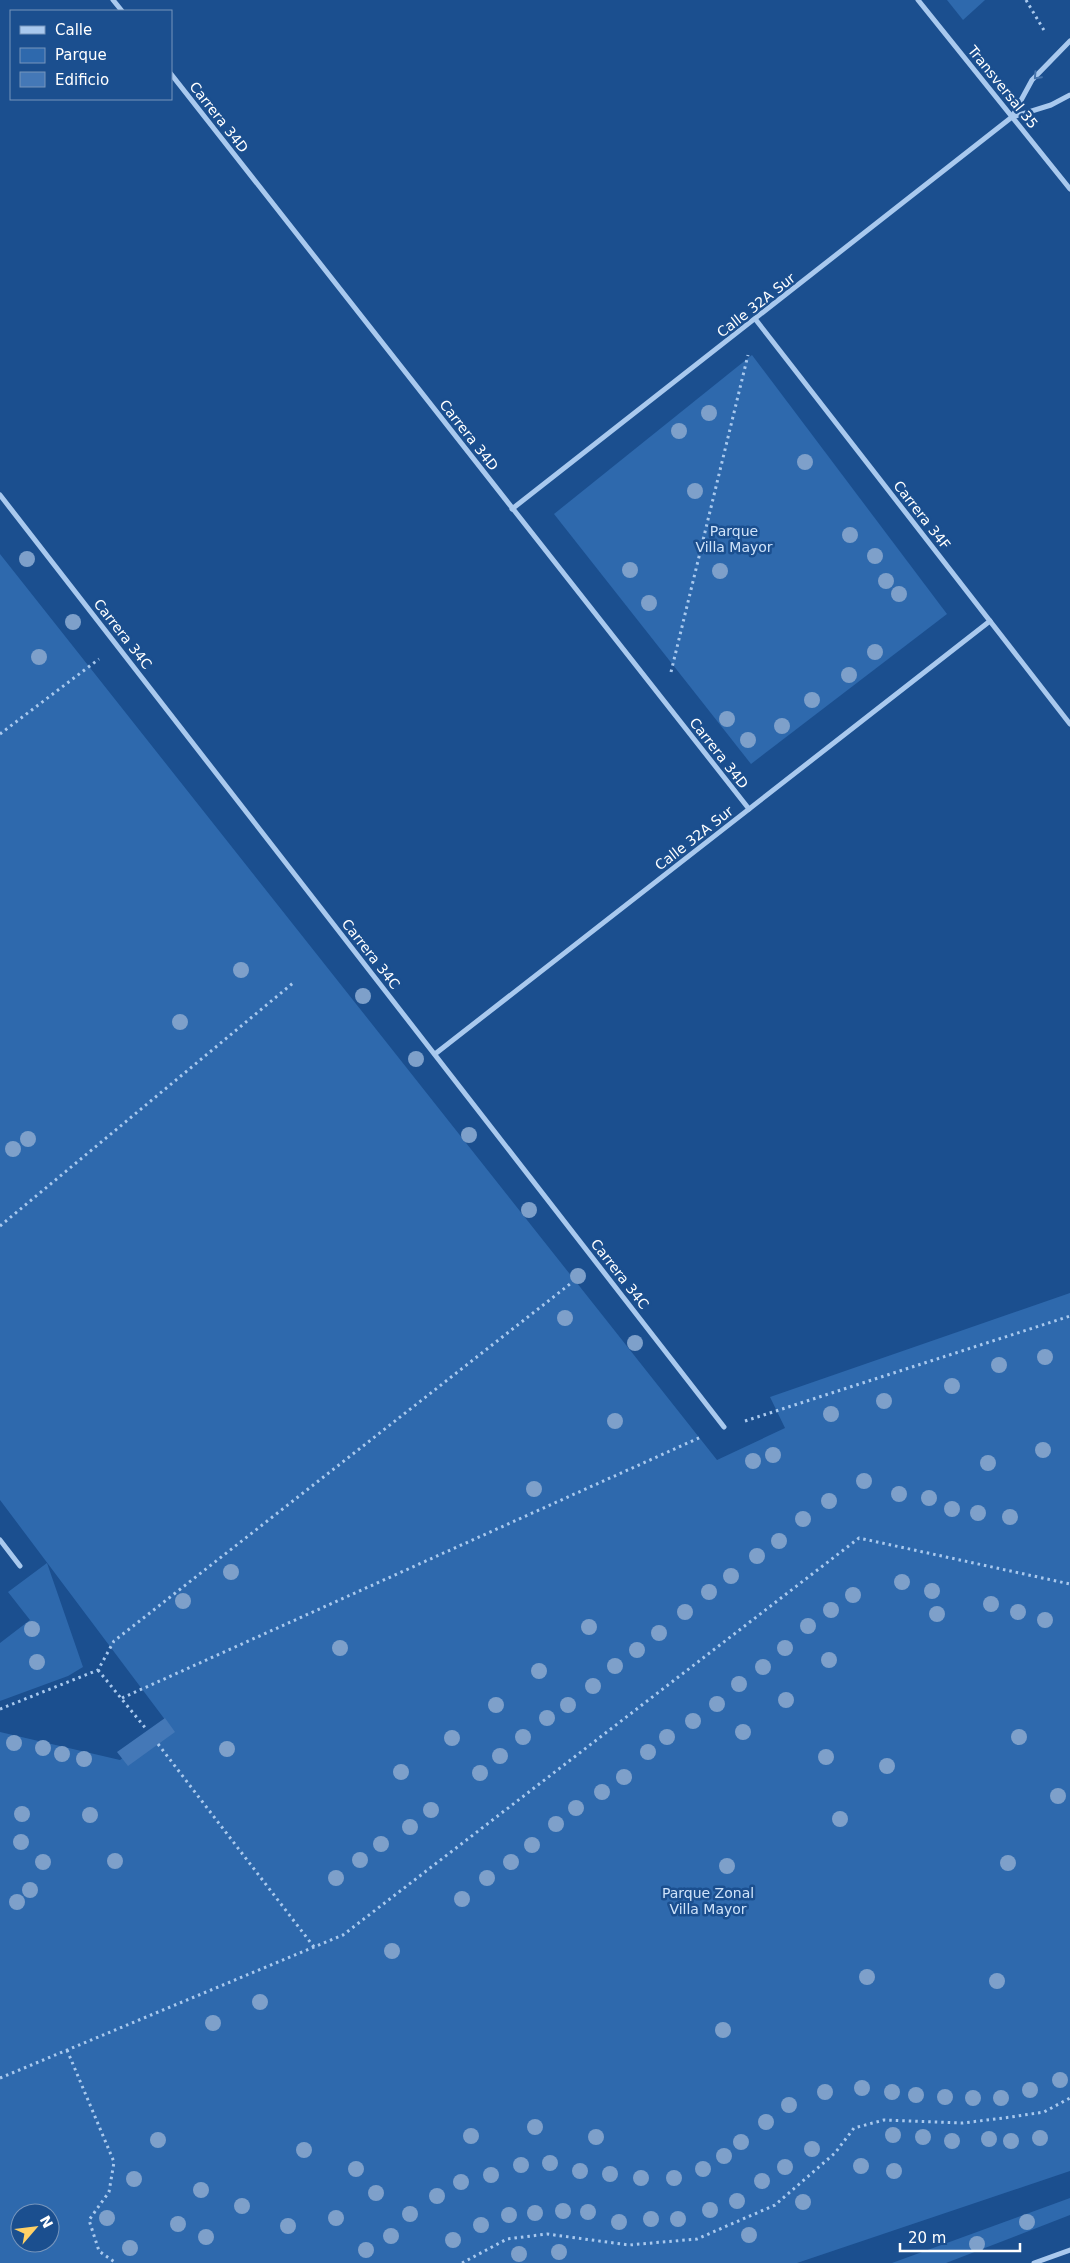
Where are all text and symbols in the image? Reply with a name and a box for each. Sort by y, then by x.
legend [10,10,172,100]
text: Calle [55,21,92,39]
street label: Transversal 35 [964,42,1041,132]
text: Parque [55,46,107,64]
one-way arrow [1034,70,1043,79]
text: Edificio [55,71,109,89]
street label: Carrera 34D [186,78,252,156]
street label: Calle 32A Sur [714,269,798,340]
street label: Carrera 34D [436,396,502,474]
street label: Carrera 34F [890,478,954,552]
park label: Parque Villa Mayor [695,523,773,555]
street label: Carrera 34C [91,596,155,672]
street label: Carrera 34D [686,714,752,792]
street label: Calle 32A Sur [652,802,736,873]
street label: Carrera 34C [339,916,403,992]
street label: Carrera 34C [588,1236,652,1312]
park label: Parque Zonal Villa Mayor [662,1885,754,1917]
north arrow [10,2203,60,2253]
text: N [37,2213,56,2231]
scale bar [900,2220,1020,2252]
text: 20 m [908,2229,946,2247]

